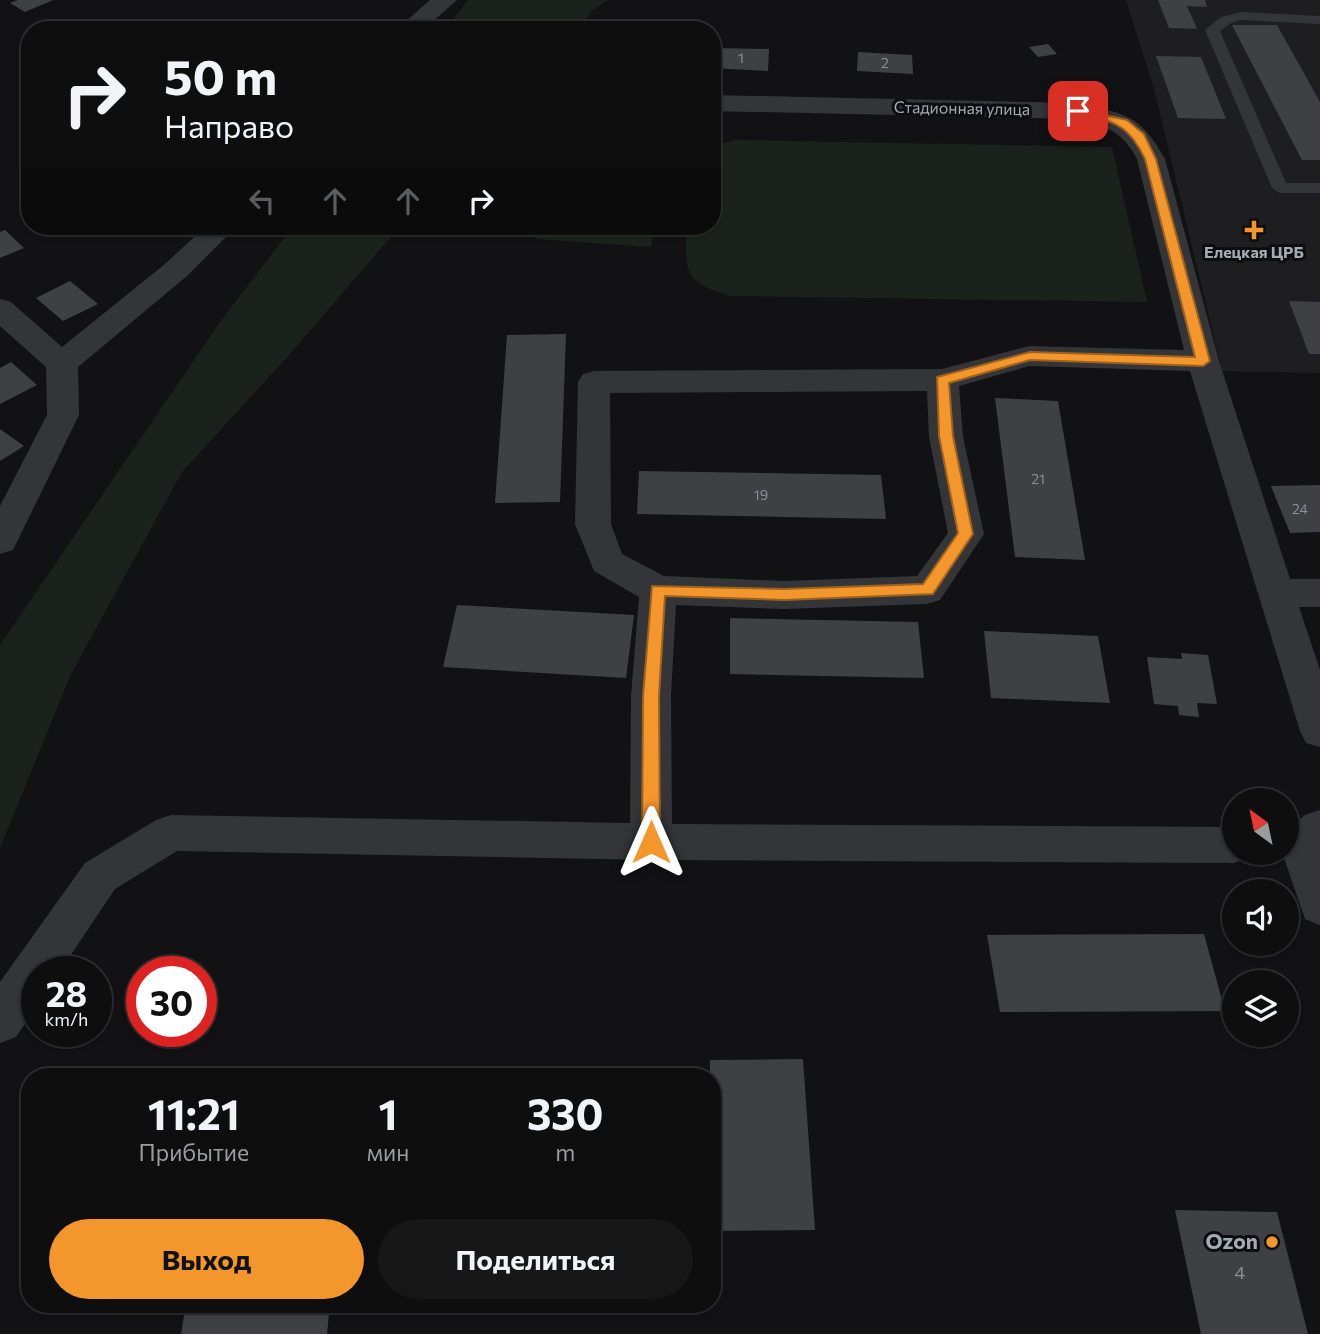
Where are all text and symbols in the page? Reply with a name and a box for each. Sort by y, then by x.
text: 50 m [164,45,277,105]
icon: right [49,49,140,140]
house number: 1 [738,49,744,66]
house number: 2 [881,54,889,71]
pin [1048,81,1108,141]
icon: arrive [1059,92,1097,130]
street label: Стадионная улица [894,97,1030,118]
text: Направо [164,105,294,145]
icon: left [243,182,281,220]
icon: ahead [316,182,354,220]
icon: ahead [389,182,427,220]
icon: right [462,182,500,220]
marker: Елецкая ЦРБ [1244,220,1264,240]
place label: Елецкая ЦРБ [1204,242,1304,261]
house number: 21 [1031,470,1045,487]
house number: 19 [754,486,768,503]
house number: 24 [1292,500,1309,517]
north arrow [1222,788,1298,864]
map controls [1222,788,1299,1047]
position arrow [614,805,688,879]
button: sound [1222,879,1299,956]
speed limit sign: 30 [126,956,217,1047]
button: layers [1222,970,1299,1047]
text: 28 [46,971,87,1014]
text: km/h [45,1008,88,1030]
text: 11:21 [148,1087,240,1139]
text: 1 [378,1087,398,1139]
text: 330 [527,1087,603,1139]
text: Прибытие [139,1138,249,1166]
text: мин [367,1138,409,1166]
text: m [555,1138,575,1166]
button: Выход [49,1219,364,1299]
button: Поделиться [378,1219,693,1299]
place label: Ozon [1205,1228,1258,1253]
marker: Ozon [1264,1234,1280,1250]
house number: 4 [1235,1261,1246,1283]

